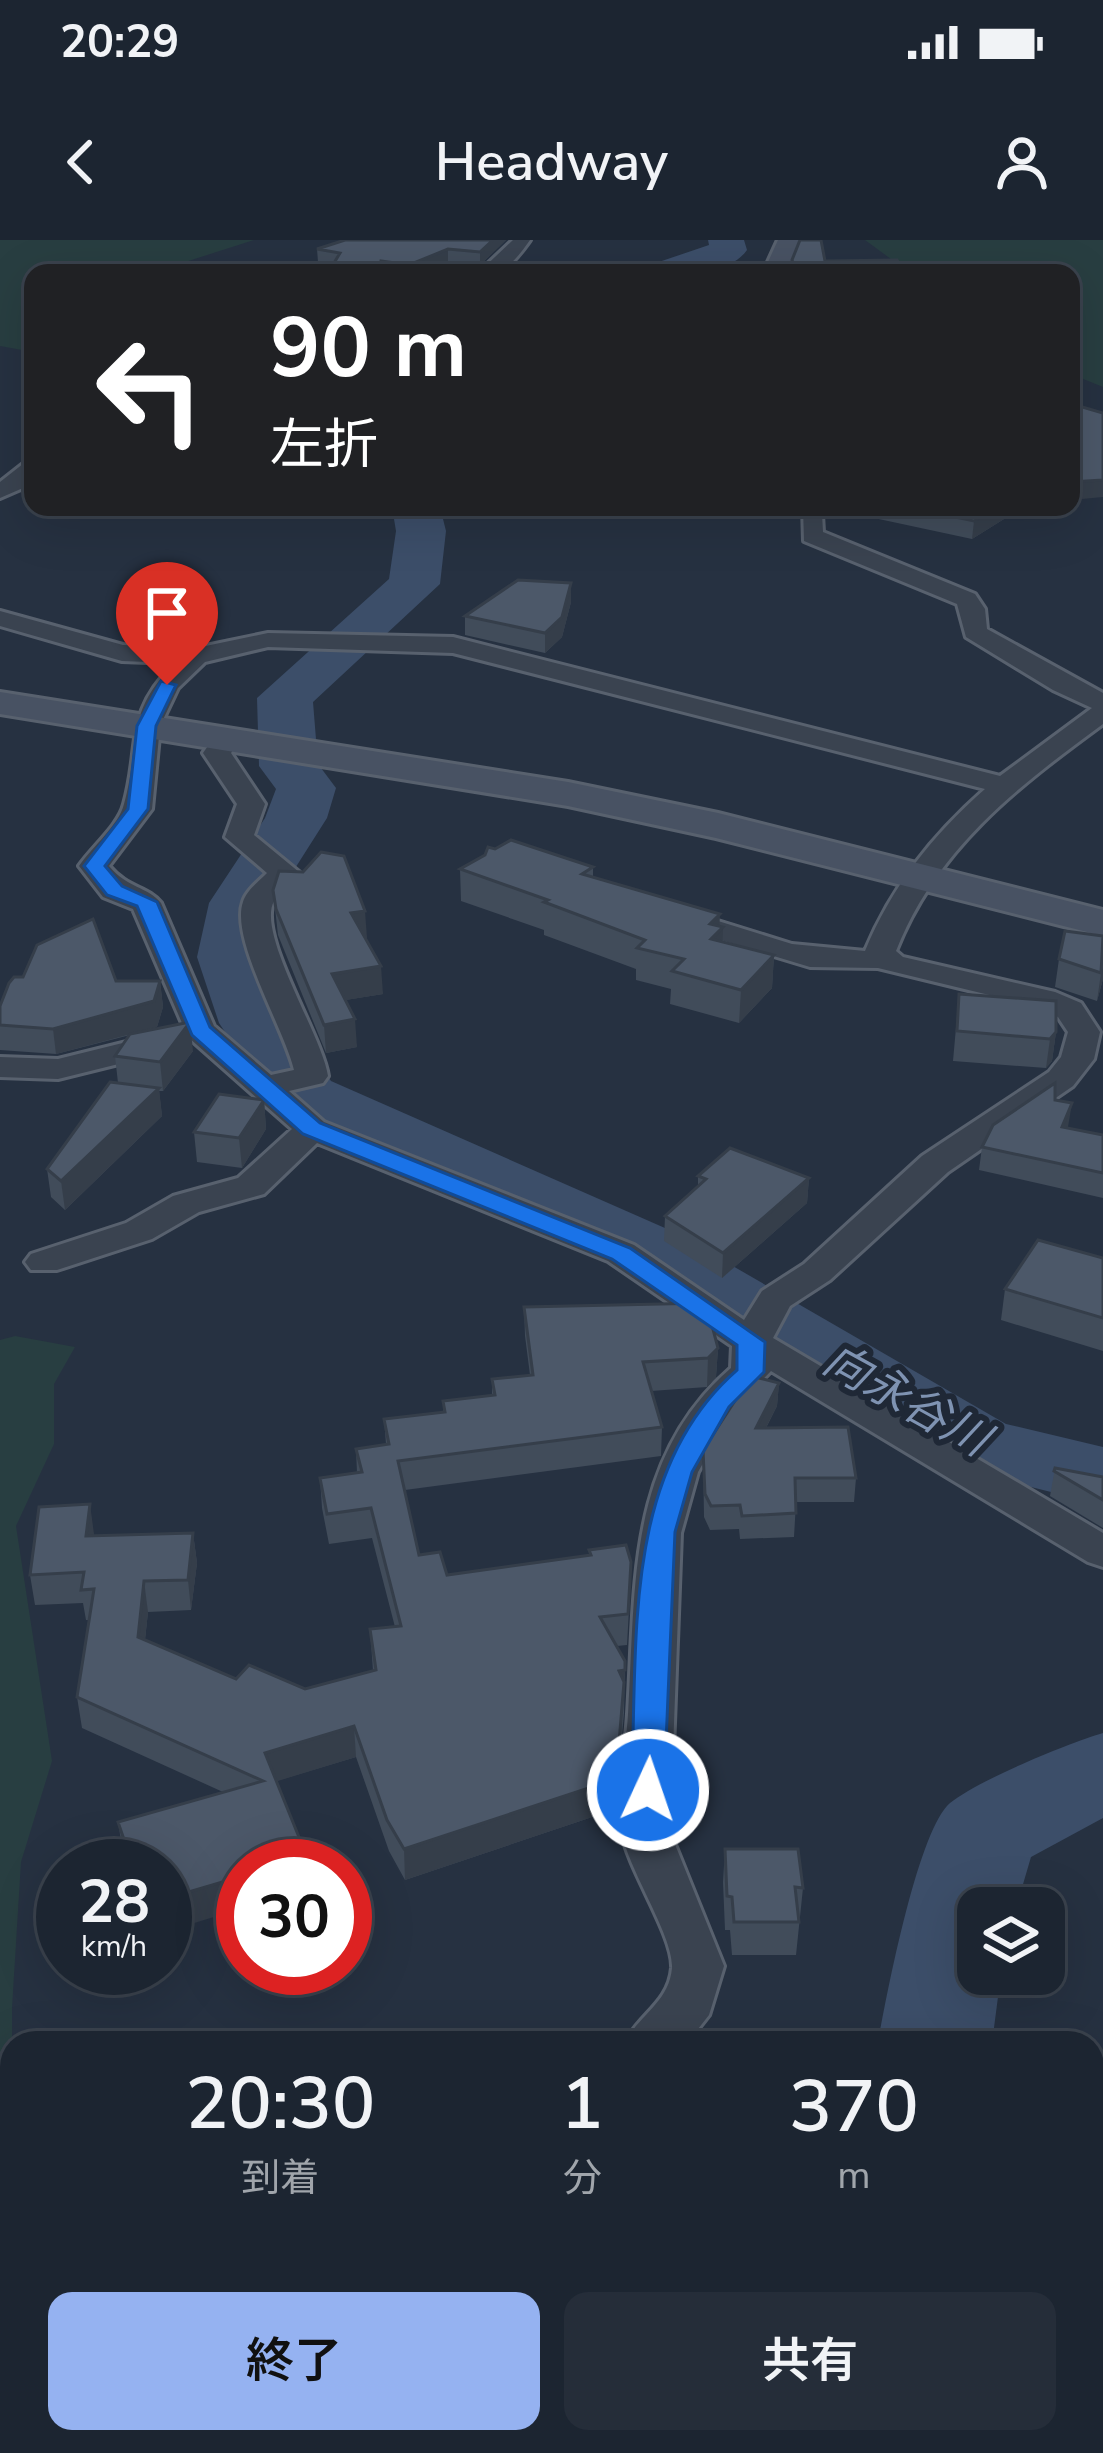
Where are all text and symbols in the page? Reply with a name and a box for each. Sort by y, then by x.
text: 20:29 [60,12,179,73]
text: Headway [435,125,668,199]
icon: back [48,129,114,195]
icon: person [989,129,1055,195]
text: 90 m [270,291,467,406]
icon: left [72,312,228,468]
text: 左折 [270,408,378,482]
pin [116,562,218,685]
icon: arrive [134,580,200,646]
water label: 向永谷川 [813,1330,1003,1473]
position arrow [585,1727,711,1853]
speed limit sign: 30 [216,1839,372,1995]
text: 28 [78,1861,150,1943]
map controls [957,1887,1065,1995]
button: layers [957,1887,1065,1995]
text: km/h [81,1926,147,1967]
text: 20:30 [185,2055,375,2153]
text: 1 [561,2055,604,2153]
text: 370 [789,2058,919,2156]
text: m [837,2149,871,2202]
text: 到着 [241,2152,319,2205]
text: 分 [563,2152,602,2205]
button: 終了 [48,2292,540,2430]
button: 共有 [564,2292,1056,2430]

